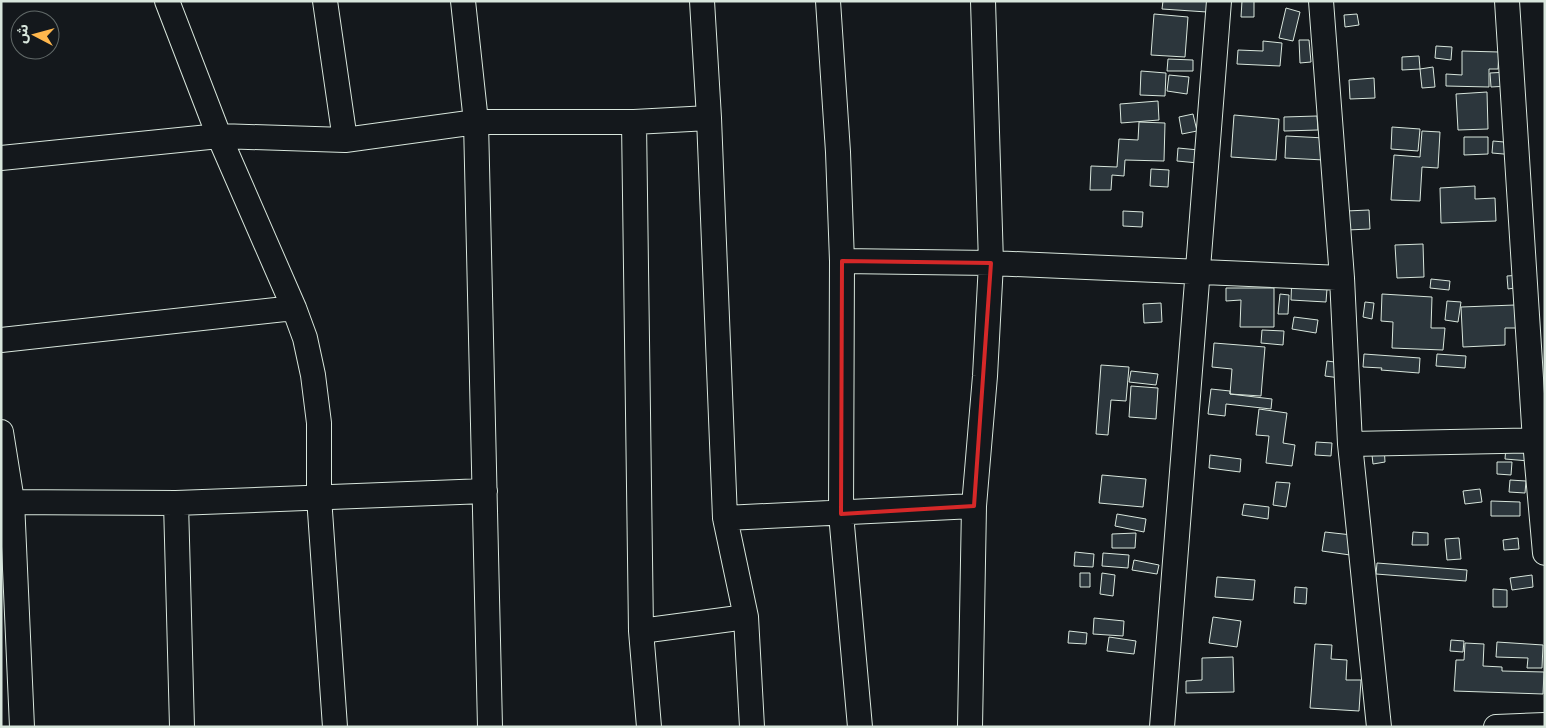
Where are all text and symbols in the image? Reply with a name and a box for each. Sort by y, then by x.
north arrow [10,10,60,60]
text: ش [15,23,31,44]

